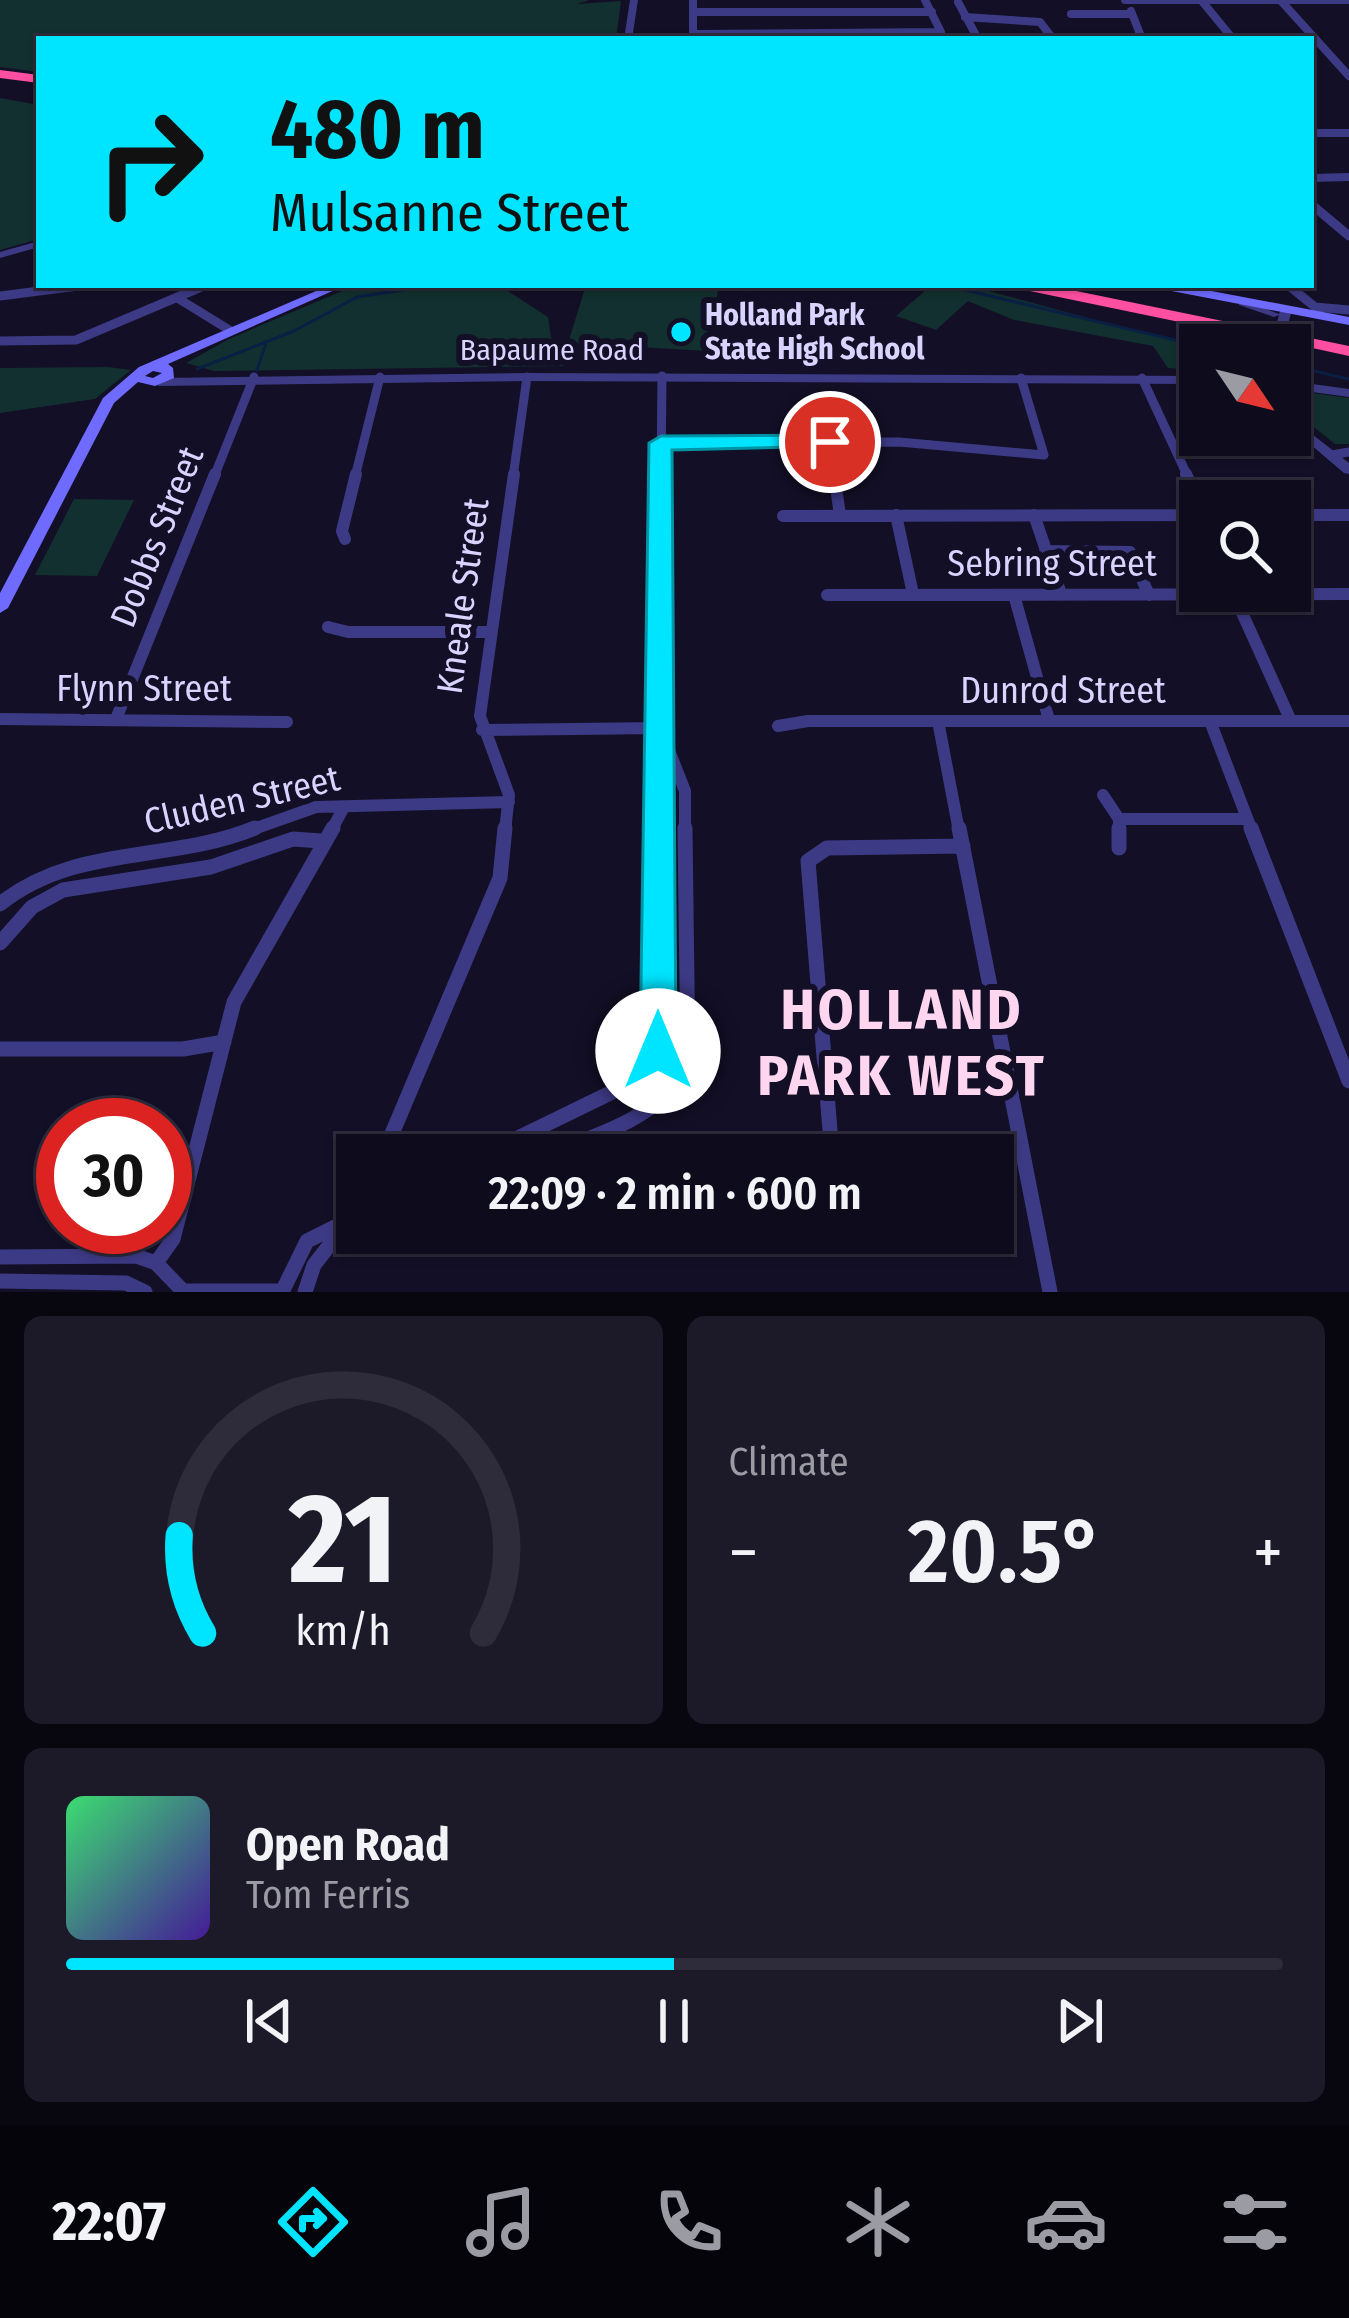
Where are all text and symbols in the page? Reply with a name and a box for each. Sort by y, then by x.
text: 480 m [270,79,485,180]
icon: right [72,84,228,240]
text: Mulsanne Street [270,181,629,245]
place label: Holland Park State High School [705,297,925,367]
marker: Holland Park State High School [668,319,694,345]
north arrow [1179,324,1311,456]
map controls [1179,324,1311,612]
street label: Bapaume Road [460,332,644,368]
pin [779,391,881,493]
icon: arrive [797,409,863,475]
street label: Dobbs Street [101,440,213,634]
button: search [1179,480,1311,612]
street label: Kneale Street [428,495,499,697]
street label: Sebring Street [947,542,1157,586]
street label: Flynn Street [56,667,232,711]
street label: Dunrod Street [960,669,1166,713]
street label: Cluden Street [140,756,344,844]
district label: HOLLAND PARK WEST [757,976,1047,1110]
position arrow [595,988,721,1114]
speed limit sign: 30 [36,1098,192,1254]
text: 22:09 · 2 min · 600 m [488,1167,862,1221]
text: Climate [729,1439,849,1485]
text: 21 [288,1465,397,1615]
text: 20.5° [908,1498,1104,1606]
text: − [729,1513,758,1592]
text: + [1253,1513,1283,1592]
text: km/h [295,1605,391,1656]
text: Open Road [246,1818,450,1872]
text: Tom Ferris [246,1872,410,1918]
icon: previous [236,1988,302,2054]
icon: pause [641,1988,707,2054]
icon: next [1047,1988,1113,2054]
icon: directions [271,2180,355,2264]
icon: music [459,2180,543,2264]
icon: phone [647,2180,731,2264]
icon: climate [836,2180,920,2264]
icon: car [1024,2180,1108,2264]
icon: filters [1213,2180,1297,2264]
text: 22:07 [52,2190,166,2254]

